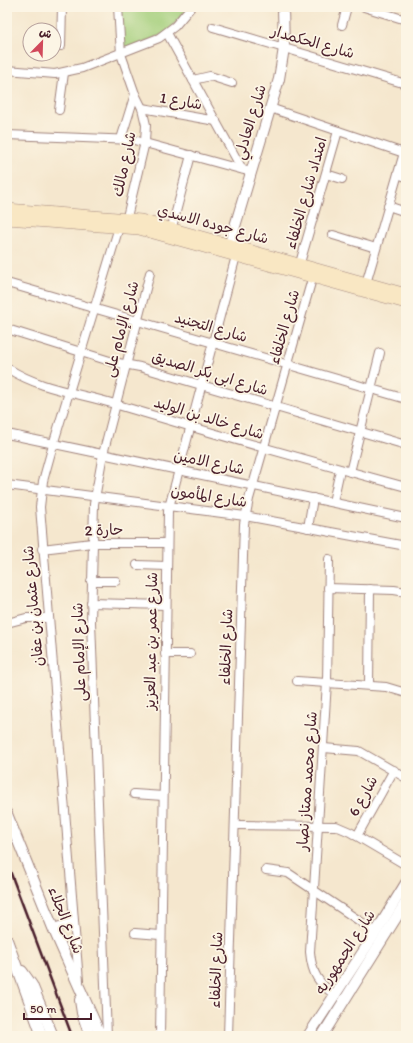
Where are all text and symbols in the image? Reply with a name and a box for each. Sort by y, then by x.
street label: شارع الحكمدار [268,21,357,63]
north arrow [22,22,62,62]
text: ش [38,25,54,42]
street label: شارع العادلي [230,82,274,163]
street label: شارع 1 [158,88,204,115]
street label: شارع مالك [108,130,141,199]
street label: امتداد شارع الخلفاء [281,135,332,251]
street label: شارع جوده الاسدي [155,200,271,249]
street label: شارع الإمام على [99,279,144,380]
street label: شارع الخلفاء [265,288,304,367]
street label: شارع التجنيد [172,308,249,347]
street label: شارع ابى بكر الصديق [149,347,270,400]
street label: شارع خالد بن الوليد [152,393,266,444]
street label: شارع الامين [172,446,246,479]
street label: شارع المأمون [169,481,248,512]
street label: حارة 2 [84,520,124,540]
street label: شارع عثمان بن عفان [19,545,48,667]
street label: شارع عمر بن عبد العزيز [141,572,162,712]
street label: شارع الإمام على [68,602,92,702]
street label: شارع الخلفاء [216,608,237,686]
street label: شارع محمد ممتاز نصار [293,711,322,852]
street label: شارع 6 [345,772,382,820]
street label: شارع الجلاء [43,884,88,957]
street label: شارع الجمهوريه [311,906,380,998]
street label: شارع الخلفاء [206,931,227,1009]
scale bar [24,995,91,1021]
text: 50 m [30,1002,56,1016]

